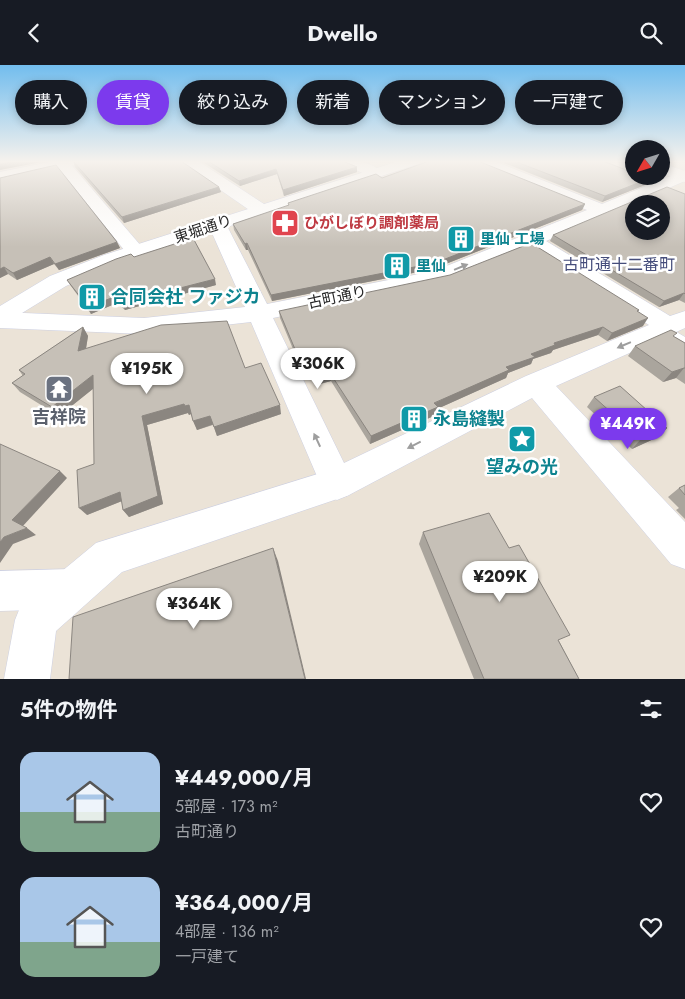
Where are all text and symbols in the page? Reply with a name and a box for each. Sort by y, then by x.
text: Dwello [307,17,378,49]
icon: back [20,19,48,47]
icon: search [637,19,665,47]
chip: 購入 [15,80,87,125]
chip: 賃貸 [97,80,169,125]
chip: 絞り込み [179,80,287,125]
chip: 新着 [297,80,369,125]
chip: マンション [379,80,505,125]
chip: 一戸建て [515,80,623,125]
north arrow [625,140,670,185]
map controls [625,140,670,240]
button: layers [625,195,670,240]
pharmacy icon: ひがしぼり調剤薬局 [270,208,300,238]
street label: 東堀通り [171,209,235,249]
place label: ひがしぼり調剤薬局 [304,212,439,234]
building icon: 里仙 工場 [446,224,476,254]
place label: 里仙 工場 [480,228,545,250]
building icon: 里仙 [382,251,412,281]
district label: 古町通十二番町 [563,253,675,276]
place label: 里仙 [416,255,446,277]
one-way arrow [454,263,469,271]
street label: 古町通り [305,280,369,314]
building icon: 合同会社 ファジカ [77,282,107,312]
place label: 合同会社 ファジカ [111,284,260,310]
one-way arrow [616,341,631,349]
pin: ¥306K [283,347,353,390]
text: ¥306K [291,352,345,375]
pin: ¥195K [112,353,182,395]
text: ¥195K [121,357,173,380]
temple icon: 吉祥院 [44,374,74,404]
place label: 吉祥院 [32,404,86,430]
building icon: 永島縫製 [399,404,429,434]
place label: 永島縫製 [433,406,505,432]
pin: ¥449K [593,407,663,450]
text: ¥449K [601,412,655,435]
place icon: 望みの光 [507,424,537,454]
one-way arrow [312,433,320,447]
one-way arrow [407,441,421,449]
place label: 望みの光 [486,454,558,480]
pin: ¥209K [465,561,535,603]
text: ¥209K [473,565,527,588]
pin: ¥364K [159,587,229,630]
text: ¥364K [167,592,221,615]
text: 5件の物件 [20,695,118,725]
icon: filters [637,695,665,723]
text: ¥449,000/月 [175,763,313,793]
icon: home [60,772,120,832]
icon: heart [637,788,665,816]
text: 5部屋 · 173 m² [175,795,278,818]
text: 古町通り [175,820,239,843]
text: ¥364,000/月 [175,888,313,918]
icon: home [60,897,120,957]
icon: heart [637,913,665,941]
text: 4部屋 · 136 m² [175,920,279,943]
text: 一戸建て [175,945,239,968]

